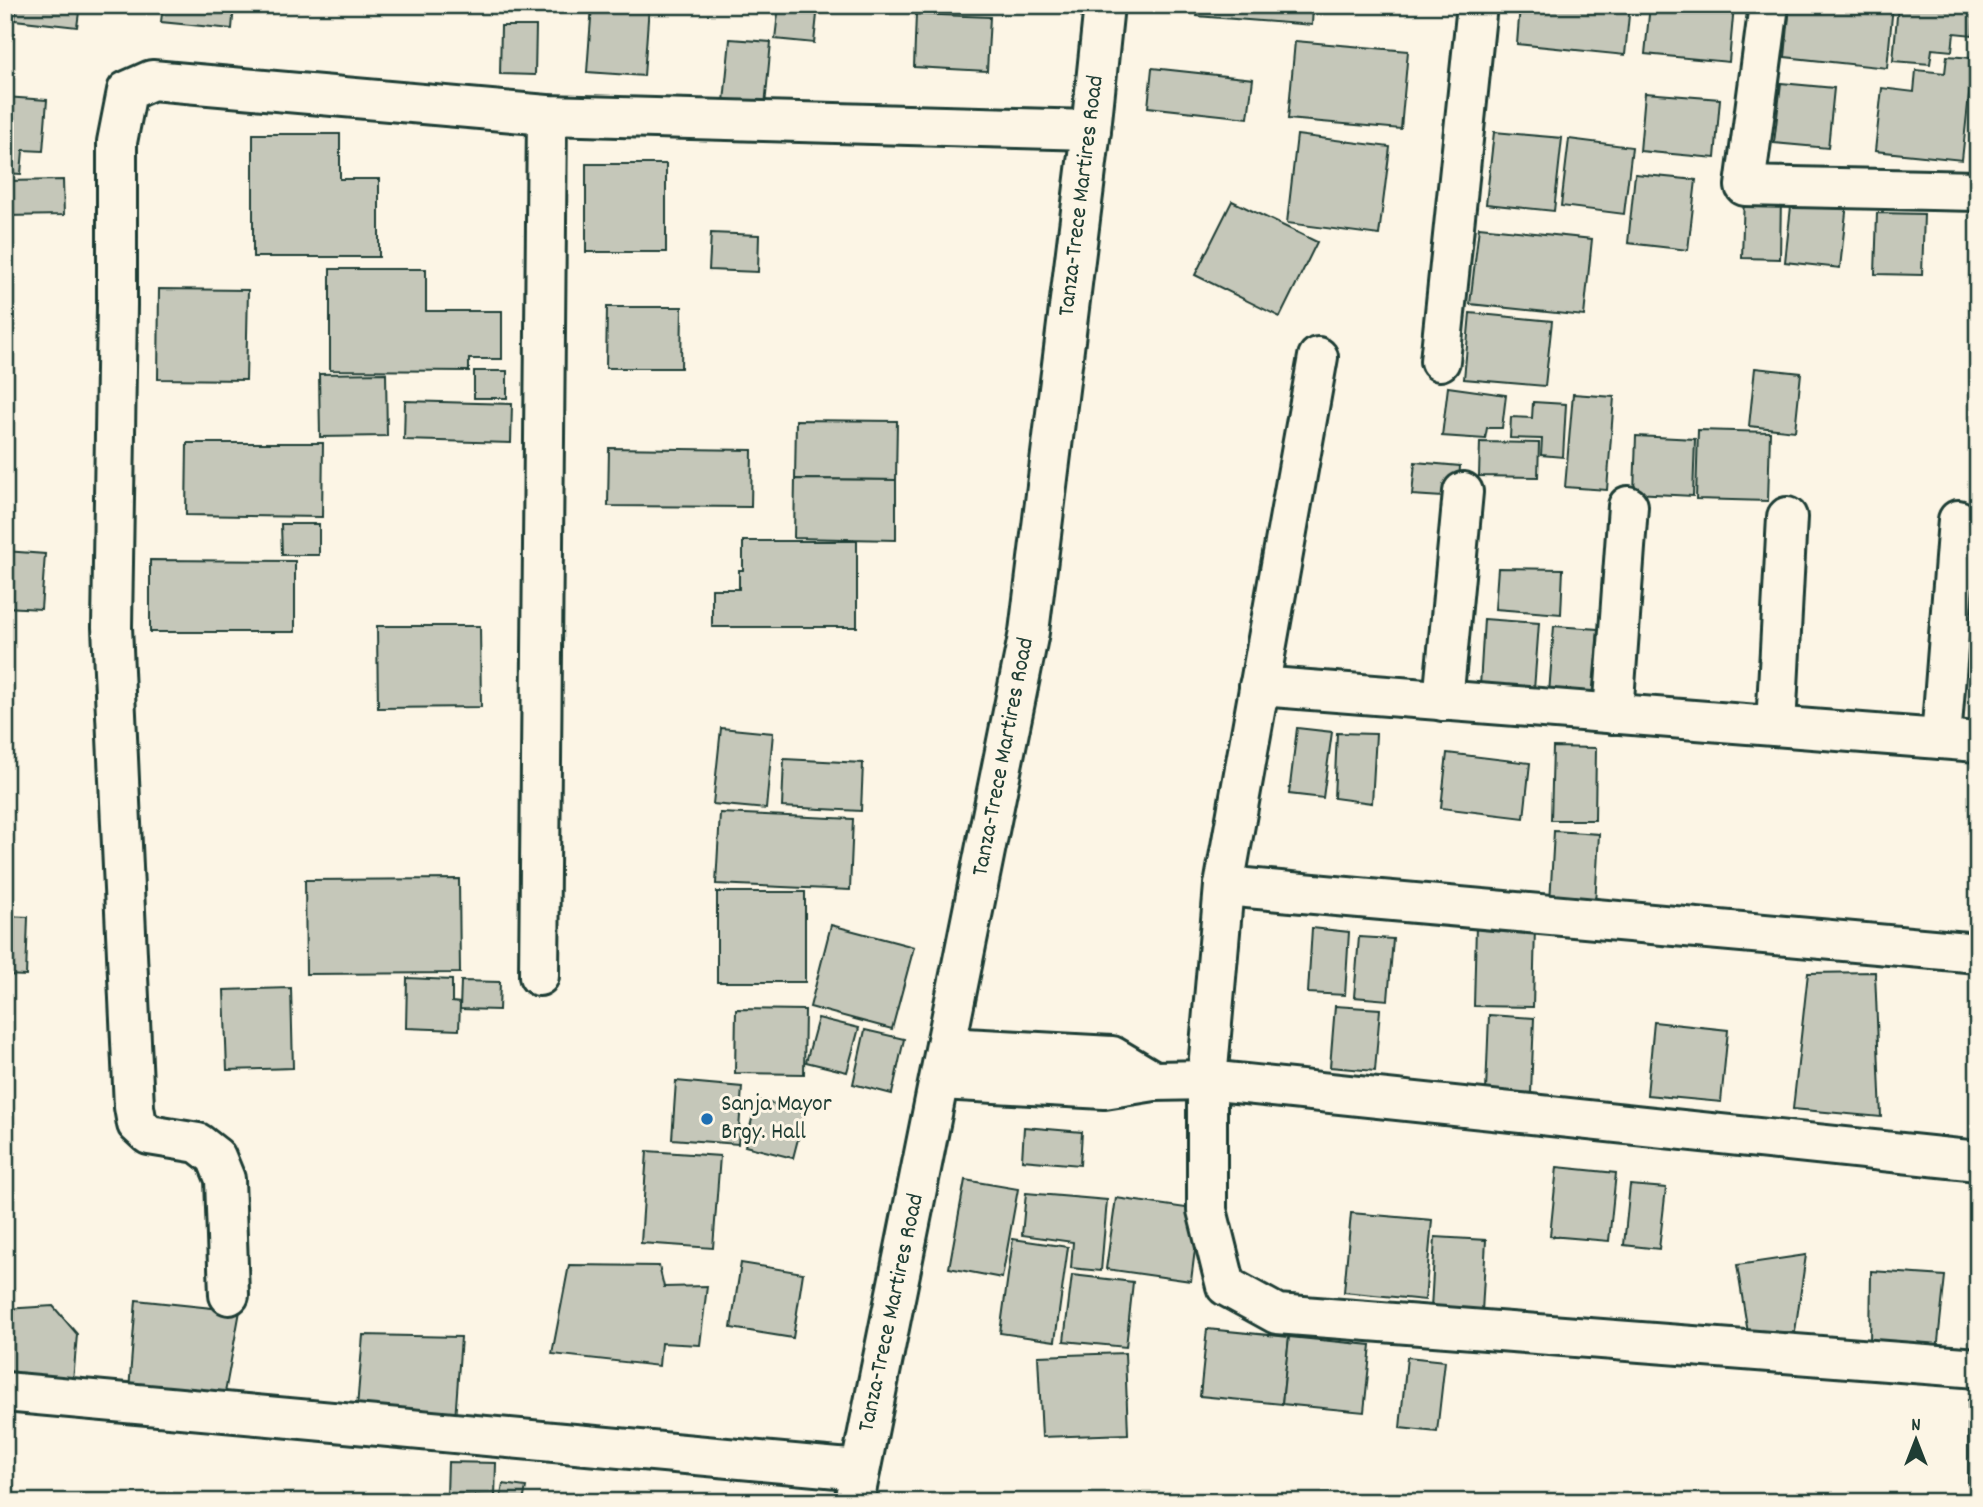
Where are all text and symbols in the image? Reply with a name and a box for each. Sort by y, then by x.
street label: Tanza-Trece Martires Road [1050,73,1114,319]
street label: Tanza-Trece Martires Road [964,635,1044,879]
place label: Sanja Mayor Brgy. Hall [721,1088,832,1150]
marker: Sanja Mayor Brgy. Hall [699,1111,715,1127]
street label: Tanza-Trece Martires Road [850,1191,934,1435]
north arrow [1882,1406,1952,1476]
text: N [1911,1413,1921,1440]

